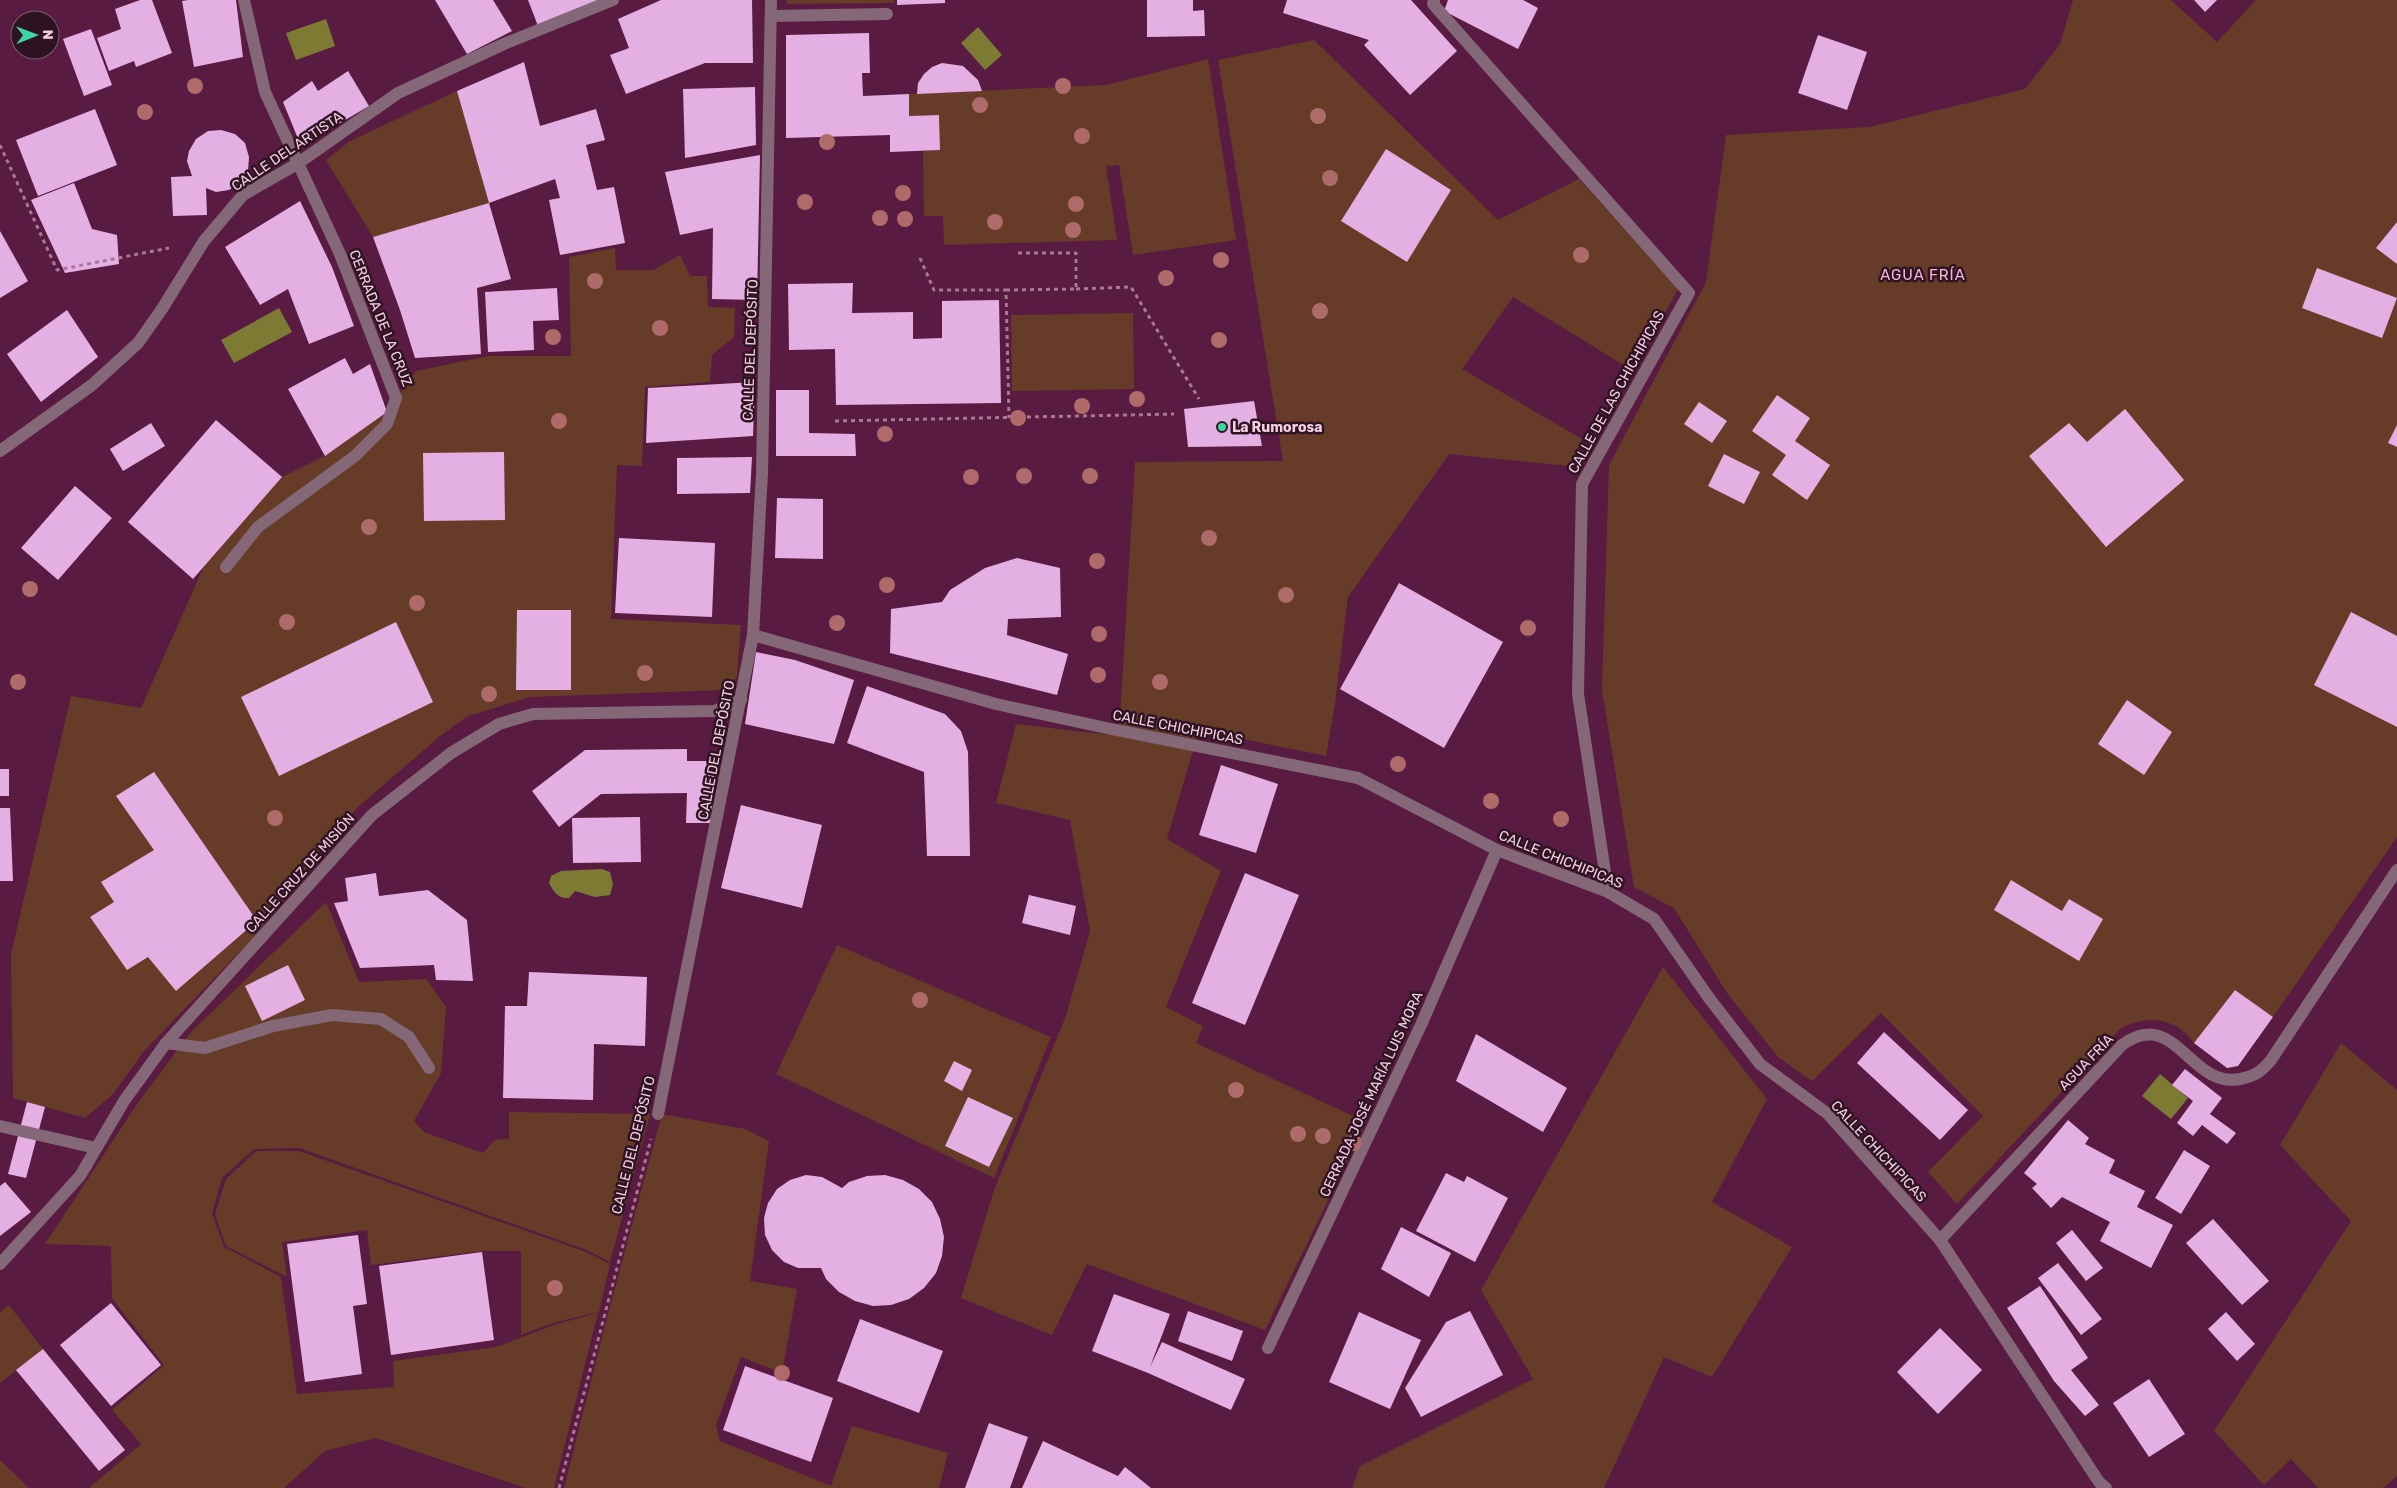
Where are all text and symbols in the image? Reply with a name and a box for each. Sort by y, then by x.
north arrow [10,10,60,60]
text: N [39,30,56,40]
street label: CALLE DEL ARTISTA [228,108,347,195]
street label: CERRADA DE LA CRUZ [345,247,416,389]
district label: AGUA FRÍA [1880,266,1966,284]
street label: CALLE DEL DEPÓSITO [739,279,761,421]
street label: CALLE DE LAS CHICHIPICAS [1565,308,1668,477]
place label: La Rumorosa [1232,419,1322,436]
marker: La Rumorosa [1216,421,1228,433]
street label: CALLE DEL DEPÓSITO [694,679,738,821]
street label: CALLE CHICHIPICAS [1111,706,1245,749]
street label: CALLE CRUZ DE MISIÓN [242,810,358,936]
street label: CALLE CHICHIPICAS [1496,827,1626,892]
street label: CERRADA JOSÉ MARÍA LUIS MORA [1315,988,1427,1200]
street label: AGUA FRÍA [2055,1030,2118,1094]
street label: CALLE DEL DEPÓSITO [607,1074,659,1216]
street label: CALLE CHICHIPICAS [1827,1097,1930,1206]

